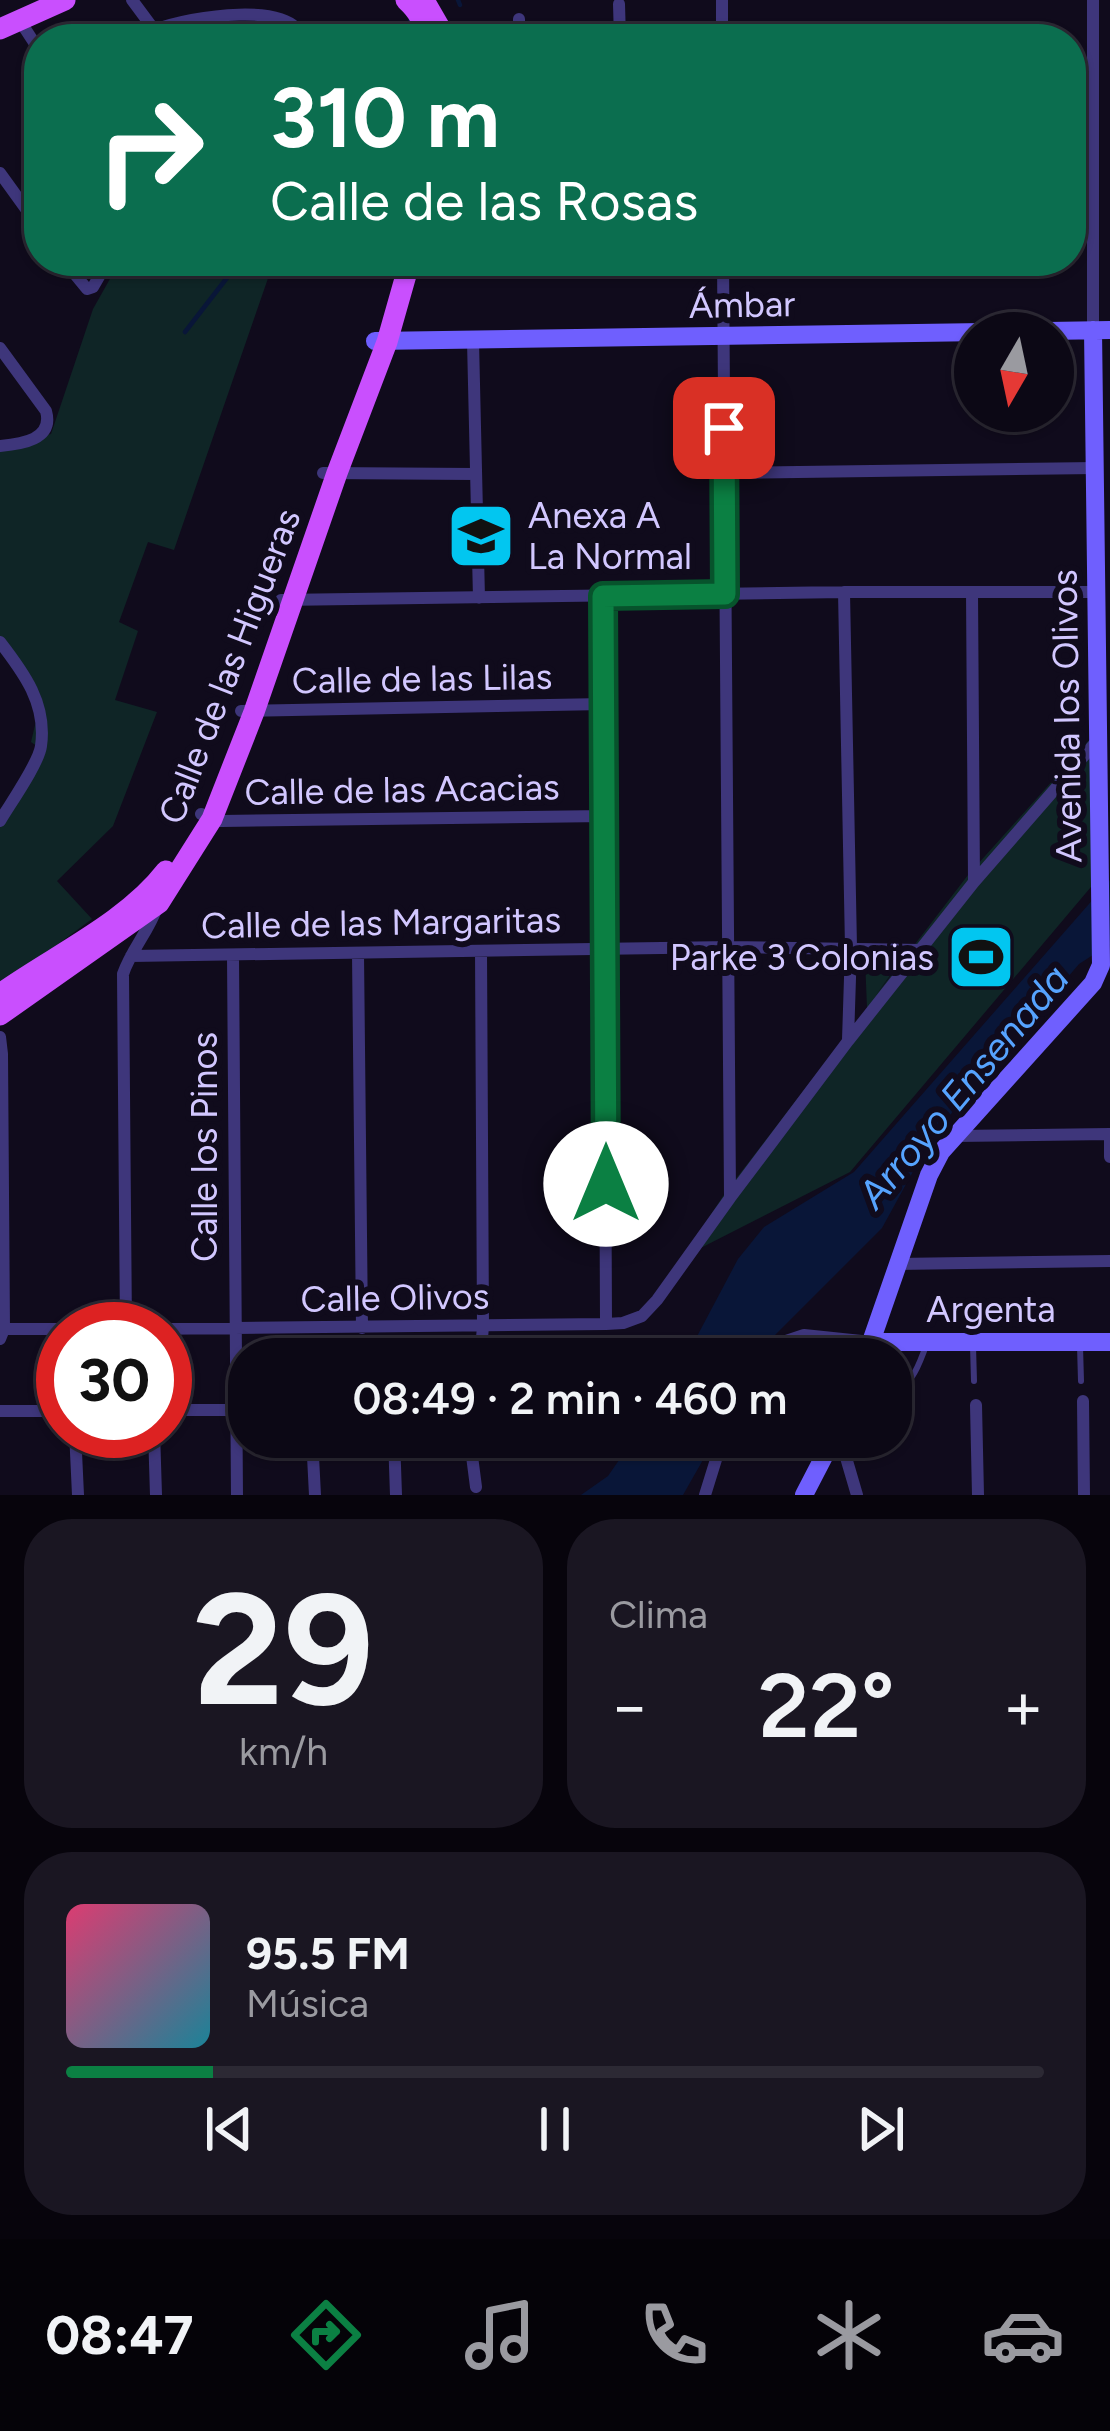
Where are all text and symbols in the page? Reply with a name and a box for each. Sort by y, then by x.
text: 310 m [270,67,500,168]
icon: right [72,72,228,228]
text: Calle de las Rosas [270,169,698,234]
street label: Ámbar [688,282,796,327]
north arrow [954,312,1074,432]
map controls [954,312,1074,432]
pin [673,377,775,479]
icon: arrive [691,395,757,461]
place label: Anexa A La Normal [528,494,692,578]
school or university icon: Anexa A La Normal [446,501,516,571]
street label: Calle de las Higueras [150,503,309,830]
street label: Avenida los Olivos [1042,569,1091,863]
street label: Calle de las Lilas [291,655,553,702]
street label: Calle de las Acacias [244,765,560,814]
street label: Calle de las Margaritas [201,898,561,947]
sports icon: Parke 3 Colonias [946,922,1016,992]
place label: Parke 3 Colonias [670,936,934,979]
water label: Arroyo Ensenada [847,955,1079,1219]
street label: Calle los Pinos [183,1032,226,1262]
position arrow [543,1121,669,1247]
street label: Calle Olivos [300,1274,490,1321]
street label: Argenta [926,1288,1056,1331]
speed limit sign: 30 [36,1302,192,1458]
text: 08:49 · 2 min · 460 m [353,1371,787,1425]
text: 29 [193,1556,374,1743]
text: Clima [609,1591,708,1638]
text: 22° [758,1651,895,1760]
text: − [609,1666,650,1746]
text: + [1003,1666,1044,1746]
text: km/h [239,1728,328,1775]
text: 95.5 FM [246,1926,410,1980]
text: Música [246,1980,369,2027]
icon: previous [196,2096,262,2162]
icon: pause [522,2096,588,2162]
icon: next [848,2096,914,2162]
icon: directions [284,2293,368,2377]
icon: music [458,2293,542,2377]
icon: phone [632,2293,716,2377]
icon: climate [807,2293,891,2377]
icon: car [981,2293,1065,2377]
text: 08:47 [45,2303,194,2368]

